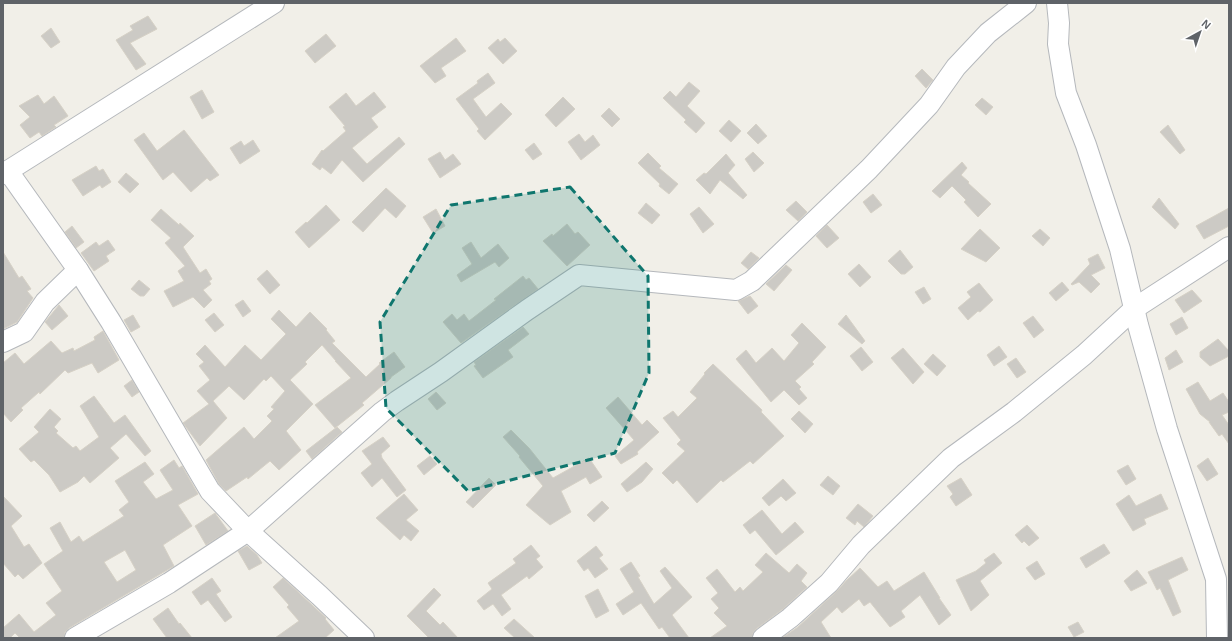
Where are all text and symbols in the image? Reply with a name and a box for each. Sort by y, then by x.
north arrow [1180,12,1220,52]
text: N [1200,17,1213,32]

